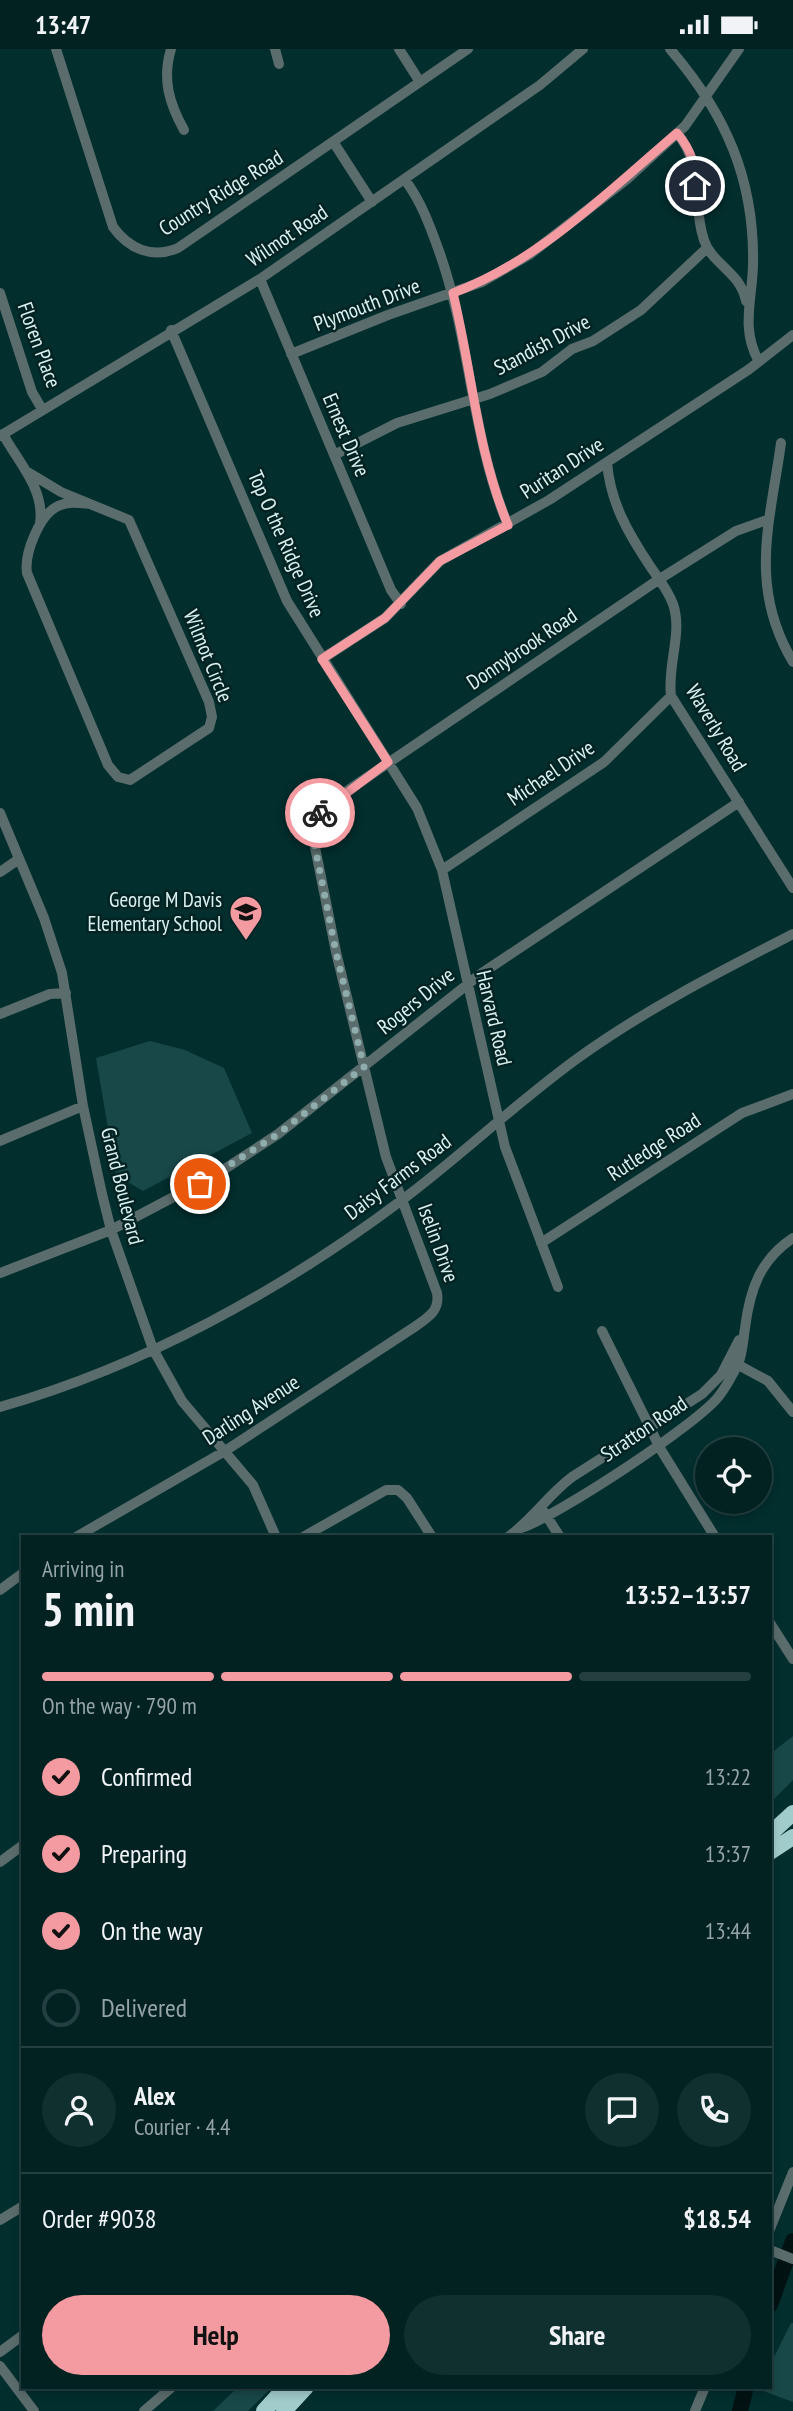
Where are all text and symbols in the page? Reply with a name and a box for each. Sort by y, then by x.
text: 13:47 [35,8,91,41]
street label: Country Ridge Road [154,144,288,242]
pin [665,156,725,216]
icon: home [676,167,714,205]
street label: Wilmot Road [241,199,333,273]
street label: Plymouth Drive [310,272,424,337]
street label: Floren Place [12,298,67,391]
street label: Standish Drive [489,308,594,381]
street label: Ernest Drive [317,389,376,481]
street label: Puritan Drive [515,431,609,505]
street label: Top O the Ridge Drive [242,466,331,622]
street label: Donnybrook Road [461,602,582,695]
street label: Wilmot Circle [178,606,239,706]
street label: Waverly Road [680,679,753,776]
street label: Michael Drive [502,734,599,812]
courier [285,778,355,848]
icon: bike [301,794,339,832]
place label: George M Davis Elementary School [87,886,222,937]
school or university icon: George M Davis Elementary School [227,893,265,942]
street label: Rogers Drive [372,961,460,1040]
street label: Harvard Road [470,968,519,1068]
street label: Rutledge Road [602,1106,705,1187]
street label: Grand Boulevard [95,1124,150,1247]
street label: Daisy Farms Road [339,1128,456,1226]
pin [170,1154,230,1214]
icon: bag [181,1165,219,1203]
street label: Iselin Drive [412,1200,465,1286]
street label: Darling Avenue [197,1368,304,1451]
street label: Stratton Road [595,1390,692,1467]
map controls [695,1437,772,1514]
button: locate [695,1437,772,1514]
text: Arriving in [42,1554,124,1583]
text: 13:52–13:57 [624,1578,751,1611]
text: 5 min [42,1579,135,1639]
text: On the way · 790 m [42,1691,197,1720]
icon: check [42,1758,80,1796]
text: Confirmed [101,1760,192,1793]
text: 13:22 [705,1762,751,1791]
icon: check [42,1835,80,1873]
text: Preparing [101,1837,187,1870]
text: 13:37 [705,1839,751,1868]
icon: check [42,1912,80,1950]
text: On the way [101,1914,203,1947]
text: 13:44 [705,1916,751,1945]
text: Delivered [101,1991,187,2024]
button: person [42,2073,116,2147]
button: chat [585,2073,659,2147]
button: phone [677,2073,751,2147]
text: Alex [134,2079,175,2112]
text: Courier · 4.4 [134,2112,230,2141]
text: Order #9038 [42,2202,157,2235]
text: $18.54 [683,2202,751,2235]
button: Help [42,2295,390,2375]
button: Share [404,2295,751,2375]

